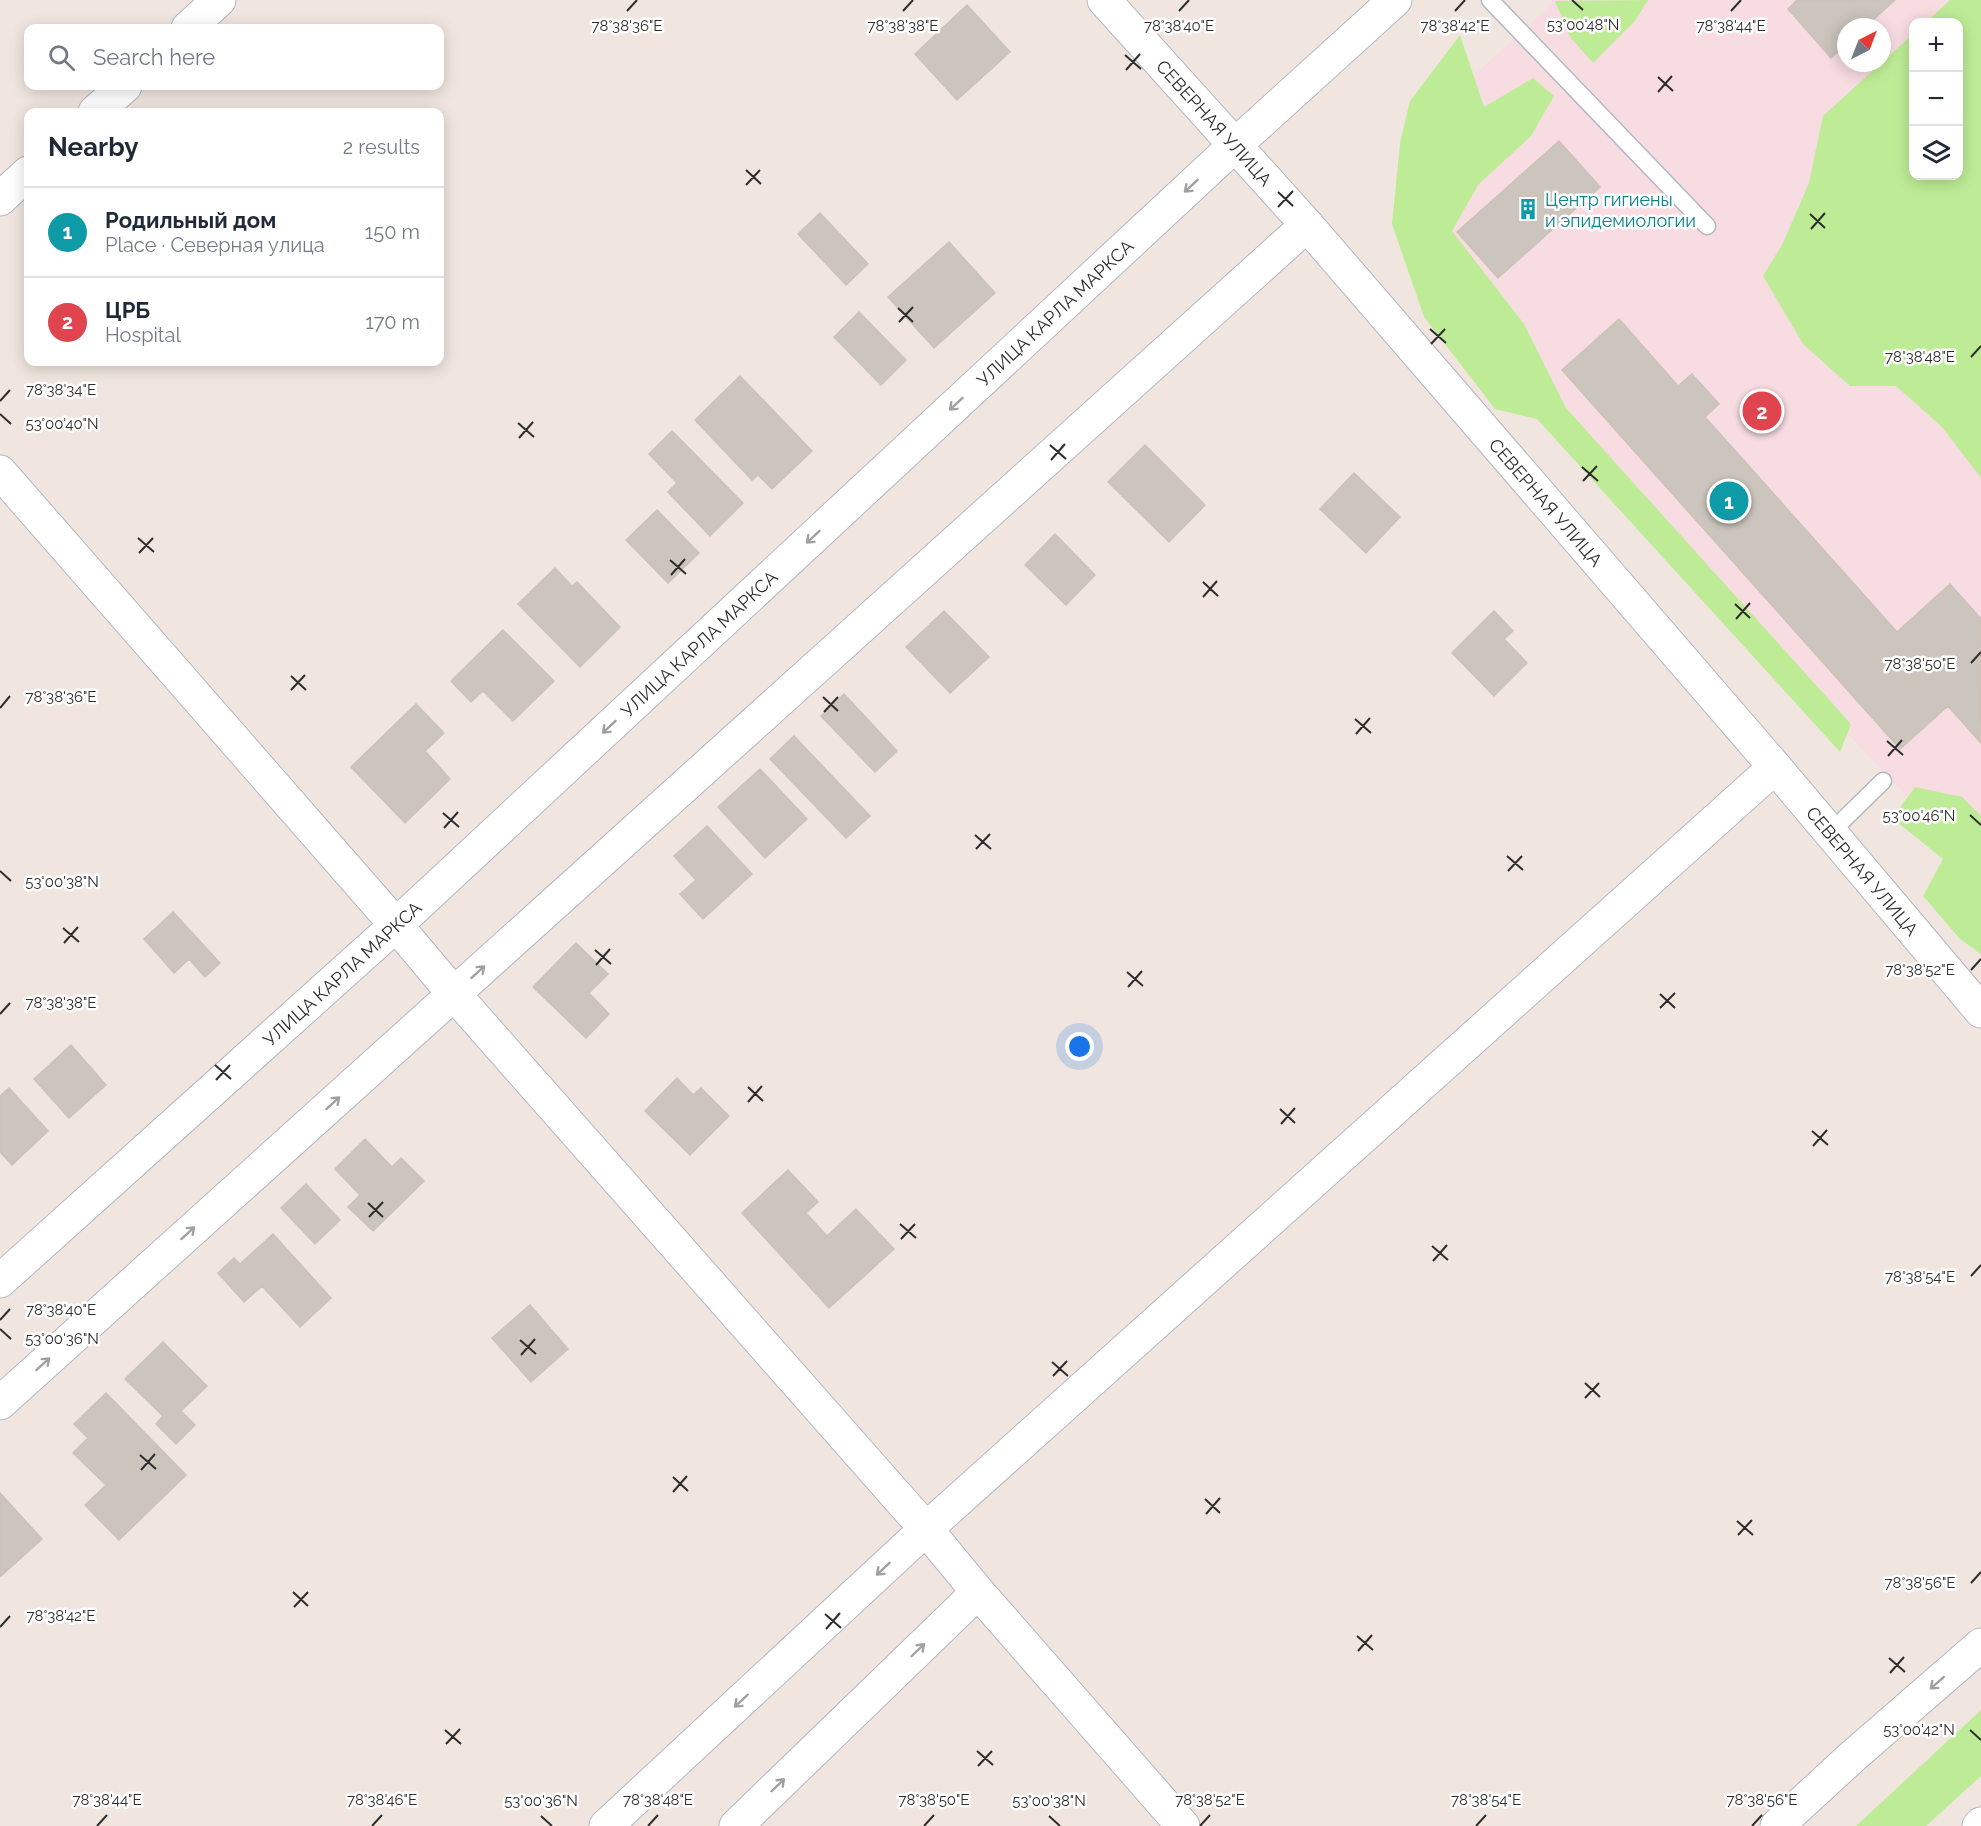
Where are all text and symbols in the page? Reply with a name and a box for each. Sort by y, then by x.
text: 53°00'48"N [1547,16,1619,34]
text: 78°38'36"E [592,17,662,35]
text: 78°38'38"E [868,17,938,35]
text: 78°38'40"E [1144,17,1214,35]
text: 78°38'42"E [1421,17,1489,35]
text: 78°38'44"E [1696,17,1766,35]
north arrow [1837,18,1891,72]
map controls [1909,18,1963,180]
button: + [1909,18,1963,72]
search box [24,24,444,90]
icon: search [45,41,78,74]
text: Search here [93,44,215,70]
street label: СЕВЕРНАЯ УЛИЦА [1152,55,1277,190]
button: − [1909,72,1963,126]
button: layers [1909,126,1963,180]
text: Nearby [48,132,138,162]
text: 2 results [343,135,420,159]
one-way arrow [1184,179,1199,193]
place label: Центр гигиены и эпидемиологии [1545,189,1696,231]
building icon: Центр гигиены и эпидемиологии [1516,197,1540,221]
text: Родильный дом [105,207,276,233]
text: 1 [63,220,72,244]
text: 150 m [365,220,420,244]
text: Place · Северная улица [105,233,325,257]
street label: УЛИЦА КАРЛА МАРКСА [972,235,1137,390]
text: ЦРБ [105,297,150,323]
text: 2 [62,310,73,334]
text: 170 m [365,310,420,334]
text: Hospital [105,323,181,347]
text: 78°38'48"E [1885,348,1955,366]
text: 78°38'34"E [26,381,96,399]
pin: 2 [1742,388,1782,434]
one-way arrow [949,397,964,411]
text: 53°00'40"N [26,415,98,433]
street label: СЕВЕРНАЯ УЛИЦА [1485,434,1607,570]
pin: 1 [1710,478,1748,524]
one-way arrow [806,530,821,544]
street label: УЛИЦА КАРЛА МАРКСА [616,566,781,721]
text: 78°38'50"E [1884,655,1956,673]
text: 78°38'36"E [26,688,96,706]
one-way arrow [602,720,617,734]
street label: СЕВЕРНАЯ УЛИЦА [1802,802,1923,940]
text: 53°00'46"N [1883,807,1955,825]
text: 53°00'38"N [25,873,99,891]
street label: УЛИЦА КАРЛА МАРКСА [259,897,425,1050]
text: 78°38'52"E [1885,961,1955,979]
one-way arrow [470,965,485,979]
text: 78°38'38"E [26,994,96,1012]
your location [1065,1032,1094,1061]
one-way arrow [325,1096,340,1110]
one-way arrow [180,1226,195,1240]
text: 78°38'54"E [1885,1268,1955,1286]
text: 78°38'40"E [26,1301,96,1319]
text: 53°00'36"N [25,1330,99,1348]
one-way arrow [36,1357,51,1371]
one-way arrow [876,1562,891,1576]
text: 78°38'56"E [1885,1574,1955,1592]
text: 78°38'42"E [27,1607,95,1625]
one-way arrow [911,1642,926,1657]
one-way arrow [1929,1677,1945,1690]
one-way arrow [733,1694,748,1709]
text: 53°00'42"N [1883,1721,1955,1739]
one-way arrow [770,1779,785,1793]
text: 78°38'44"E [72,1791,142,1809]
text: 78°38'46"E [347,1791,417,1809]
text: 78°38'48"E [623,1791,693,1809]
text: 78°38'50"E [898,1791,970,1809]
text: 78°38'52"E [1175,1791,1245,1809]
text: 78°38'54"E [1451,1791,1521,1809]
text: 78°38'56"E [1727,1791,1797,1809]
text: 53°00'36"N [504,1792,578,1810]
text: 53°00'38"N [1012,1792,1086,1810]

